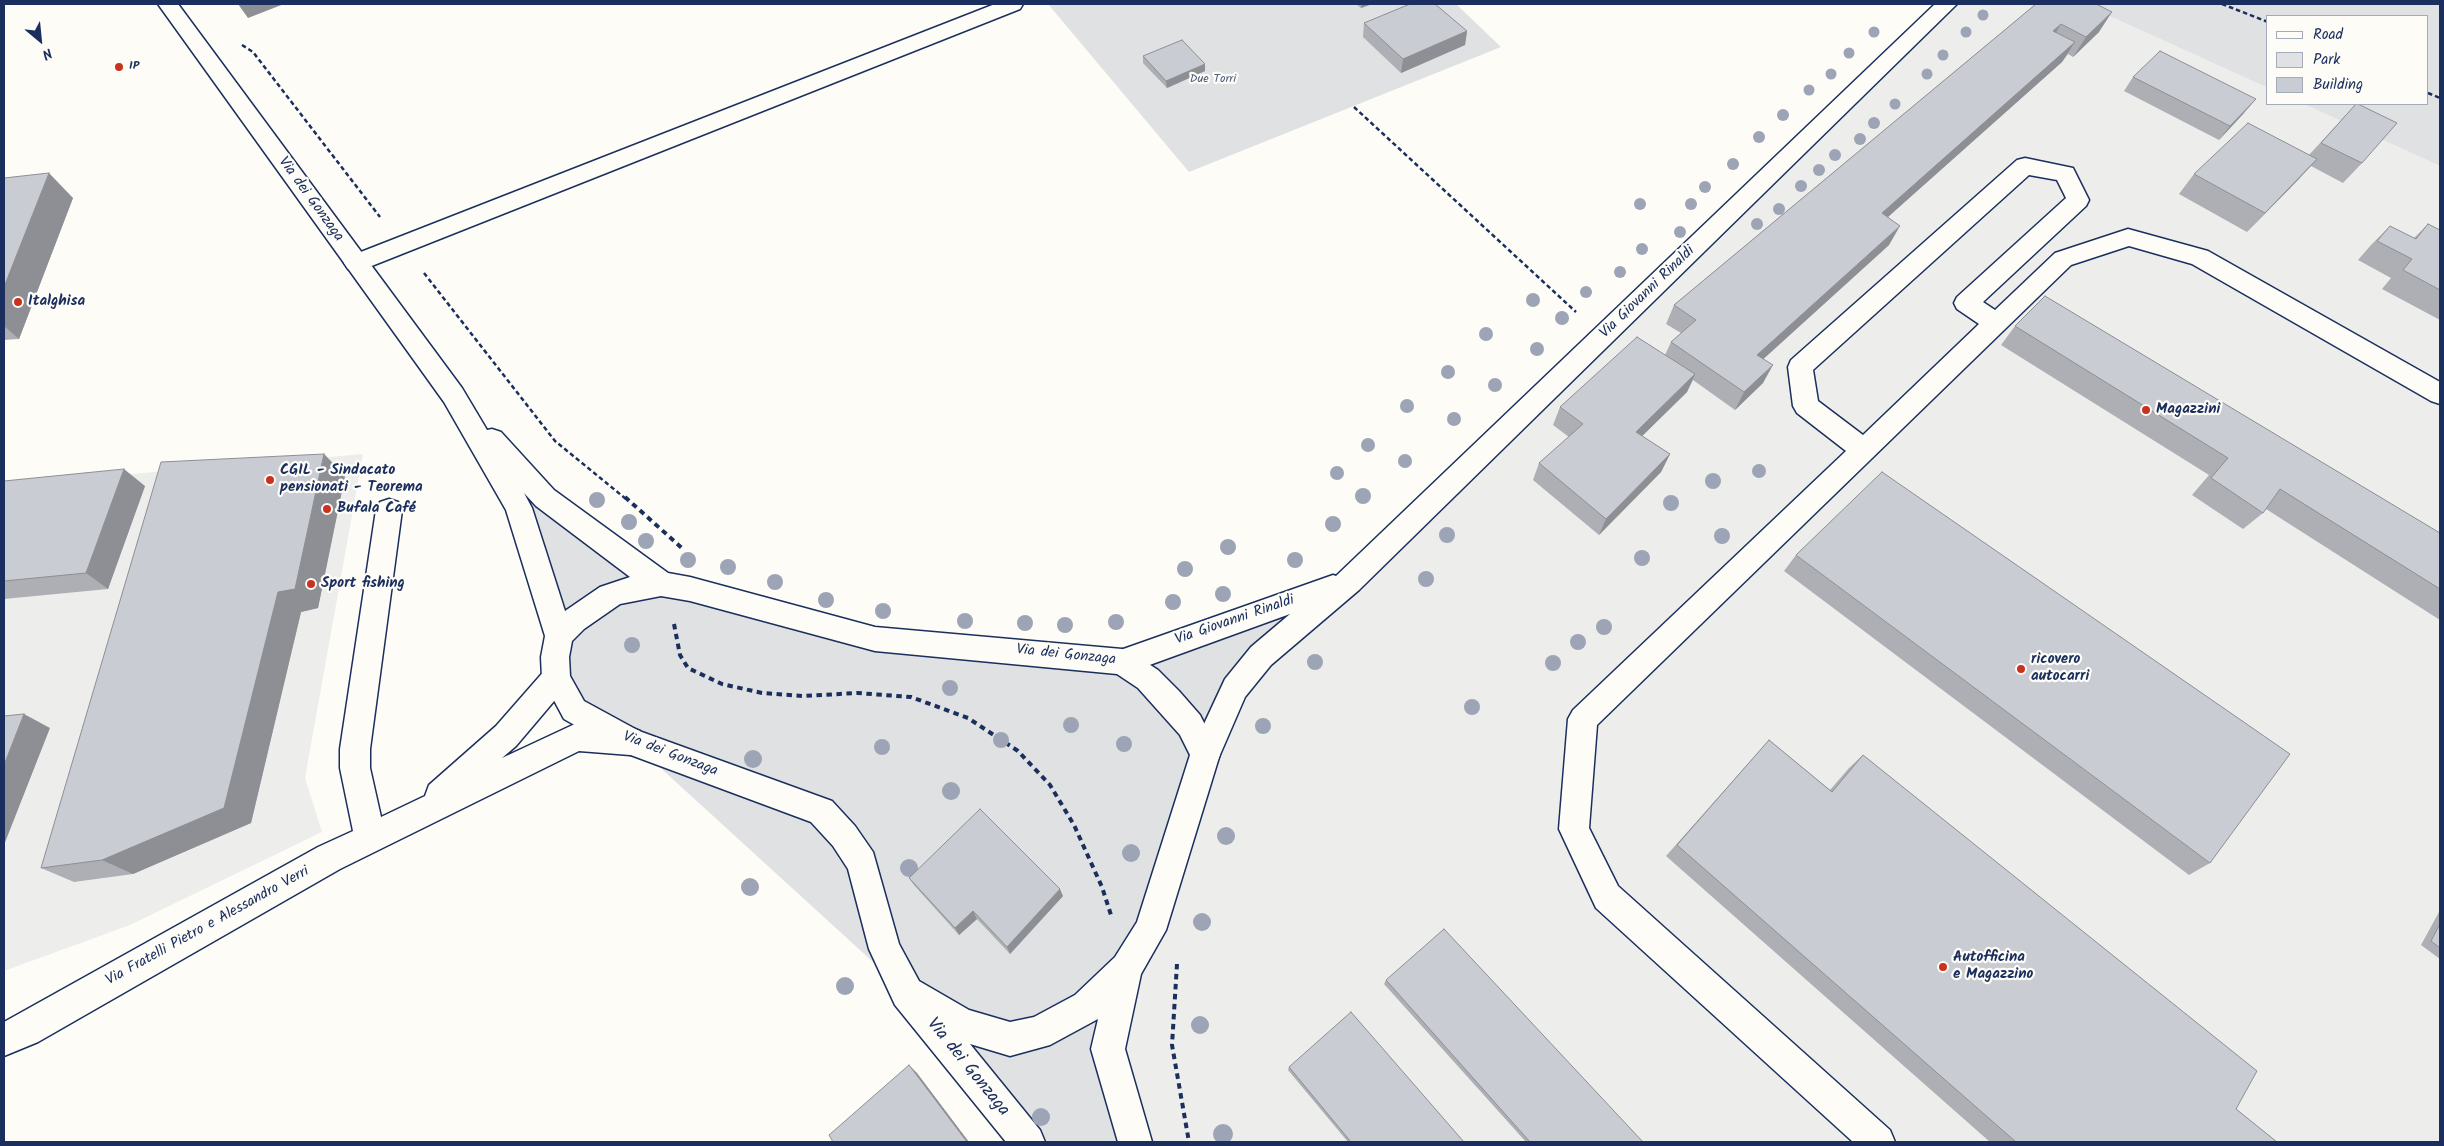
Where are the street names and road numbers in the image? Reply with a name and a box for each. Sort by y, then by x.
street label: Via dei Gonzaga [273,154,347,246]
street label: Via Giovanni Rinaldi [1597,243,1699,343]
street label: Via Giovanni Rinaldi [1173,592,1297,650]
street label: Via dei Gonzaga [1015,642,1117,670]
street label: Via dei Gonzaga [620,729,720,781]
street label: Via Fratelli Pietro e Alessandro Verri [103,863,313,991]
street label: Via dei Gonzaga [921,1014,1013,1122]

